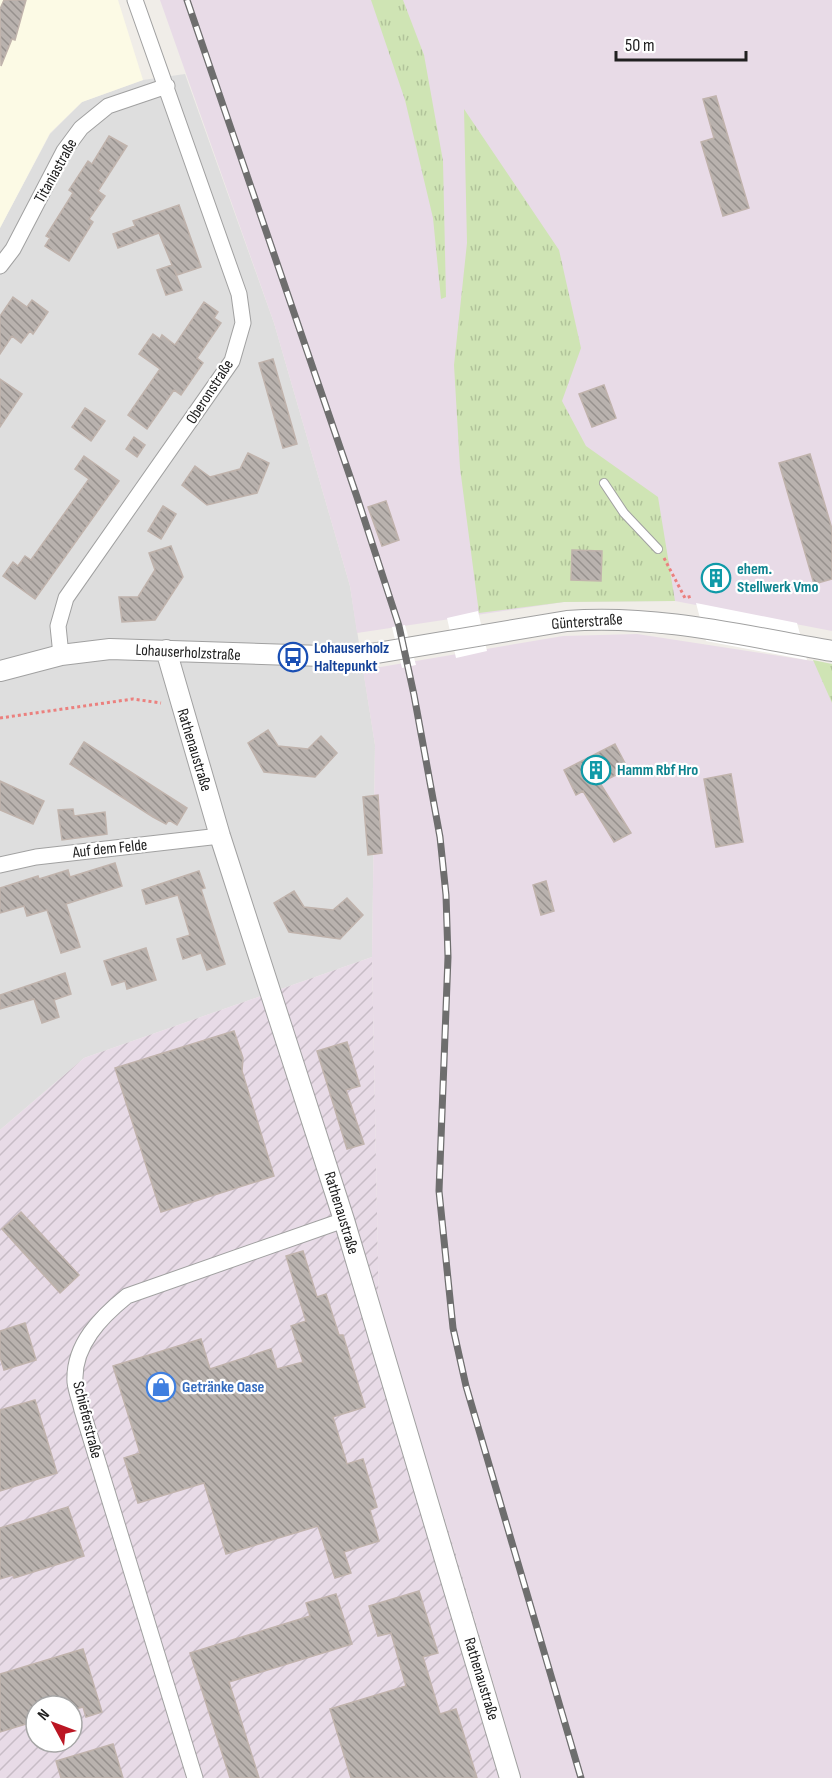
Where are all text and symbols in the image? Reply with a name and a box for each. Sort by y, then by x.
scale bar [616,24,746,62]
text: 50 m [625,35,655,56]
street label: Titaniastraße [31,135,81,207]
street label: Oberonstraße [182,356,238,428]
place label: ehem. Stellwerk Vmo [737,560,818,597]
building icon: ehem. Stellwerk Vmo [700,562,732,594]
street label: Günterstraße [551,610,623,634]
place label: Lohauserholz Haltepunkt [314,639,389,676]
street label: Lohauserholzstraße [135,641,241,665]
bus stop icon: Lohauserholz Haltepunkt [277,641,309,673]
street label: Rathenaustraße [172,706,216,794]
building icon: Hamm Rbf Hro [580,754,612,786]
place label: Hamm Rbf Hro [617,761,698,780]
street label: Auf dem Felde [71,836,148,862]
street label: Rathenaustraße [319,1169,363,1257]
shop icon: Getränke Oase [145,1371,177,1403]
place label: Getränke Oase [182,1378,265,1397]
street label: Schieferstraße [68,1379,106,1461]
street label: Rathenaustraße [459,1635,503,1723]
north arrow [24,1694,84,1754]
text: N [34,1706,54,1725]

